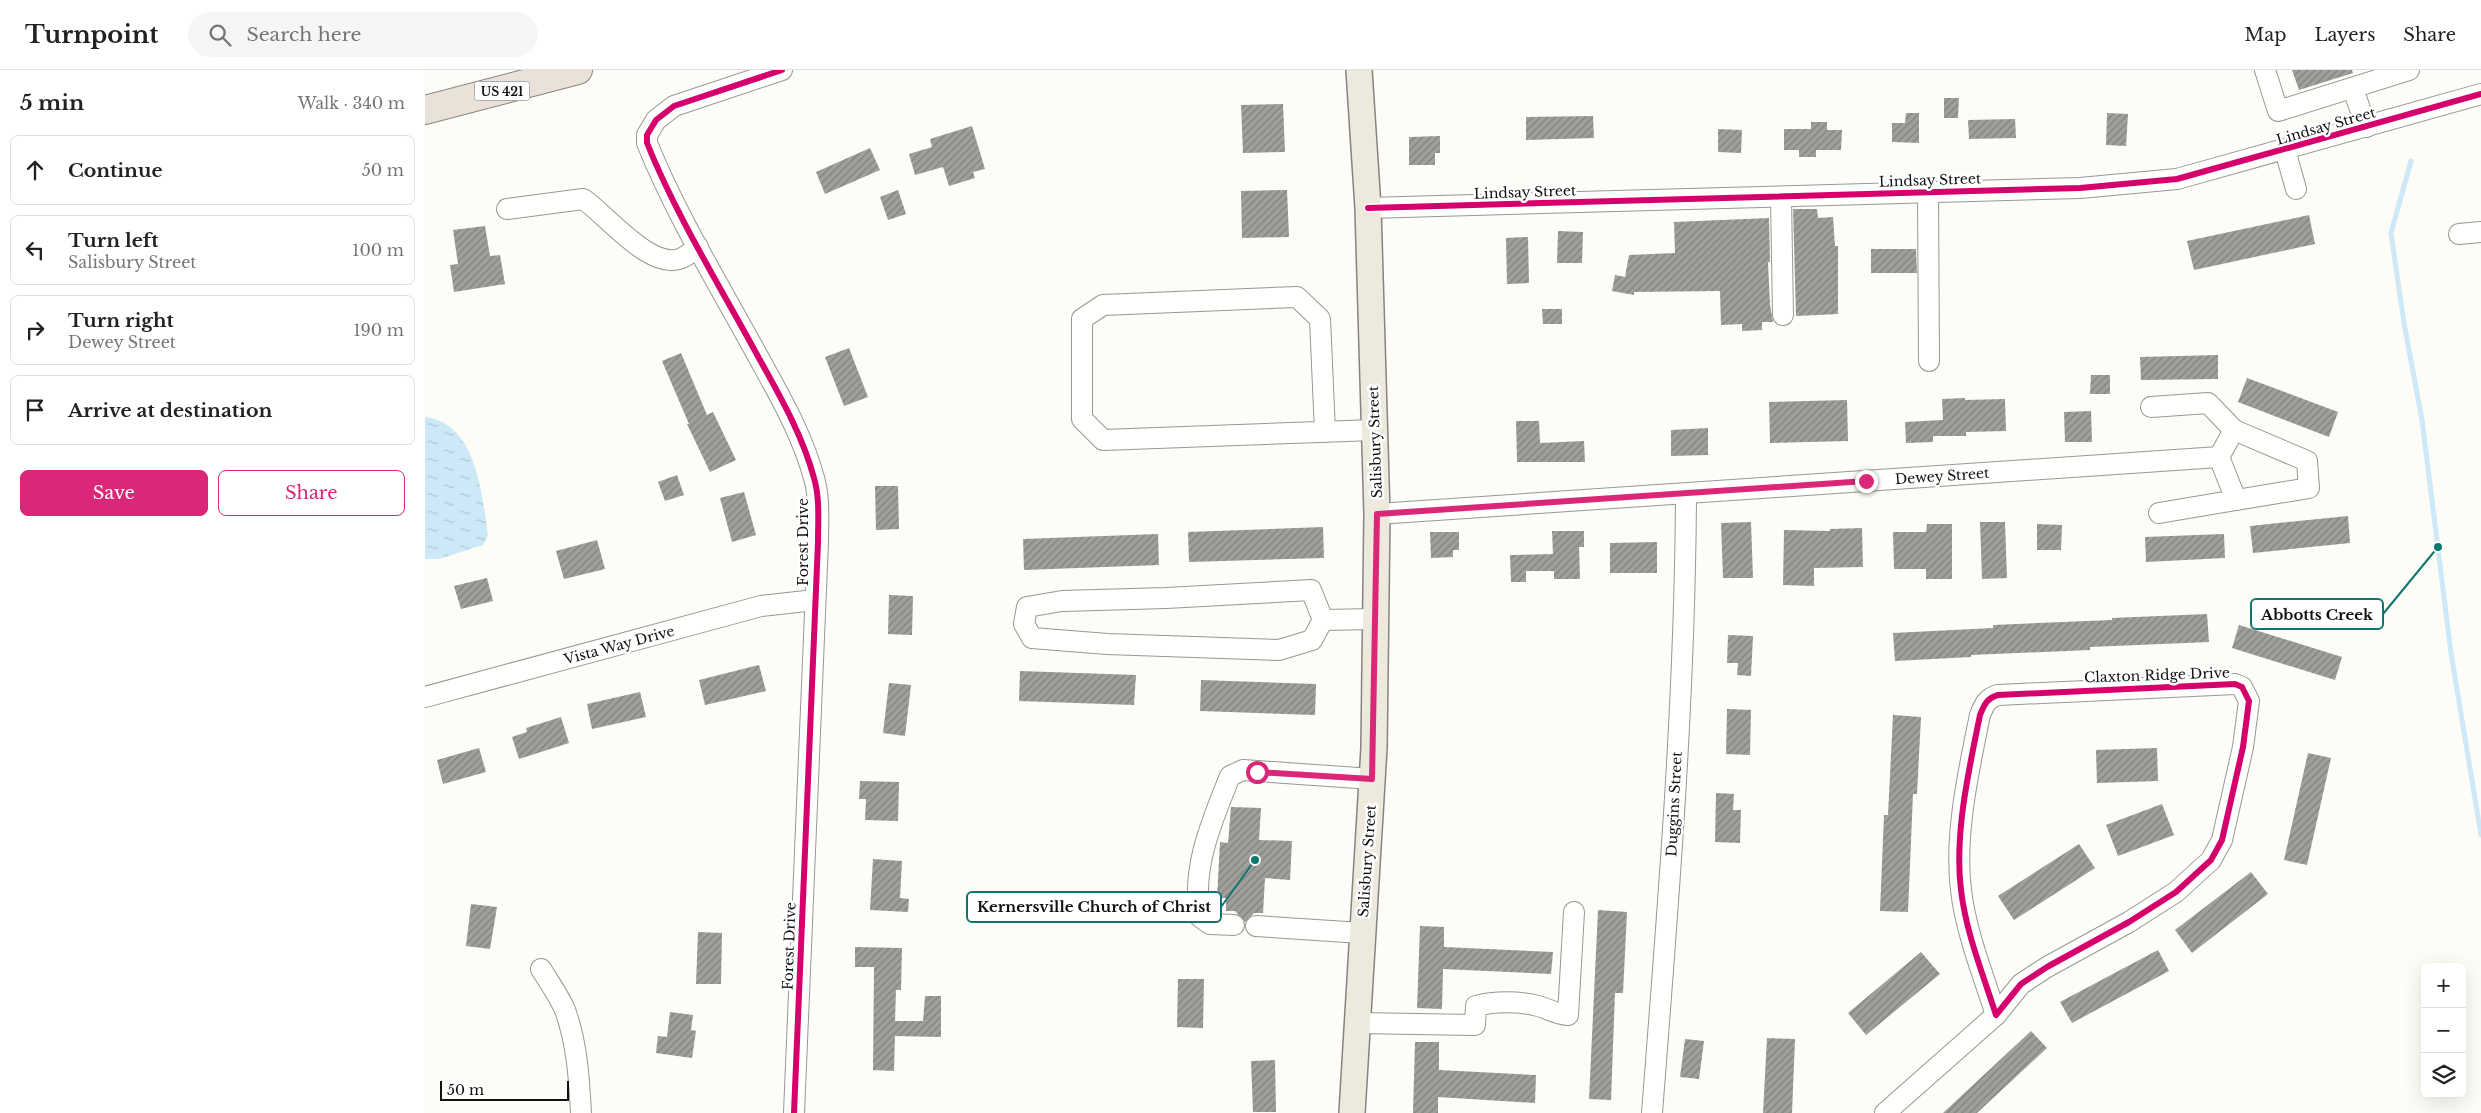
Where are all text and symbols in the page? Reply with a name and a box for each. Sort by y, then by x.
search box [188,12,538,57]
text: Turnpoint [25,20,158,49]
icon: search [206,21,234,49]
text: Search here [246,23,361,46]
text: Map [2245,24,2286,46]
text: Layers [2314,24,2375,46]
text: Share [2403,24,2456,46]
road number: US 421 [475,82,529,100]
text: 5 min [20,90,84,116]
text: Walk · 340 m [298,93,405,113]
street label: Lindsay Street [2274,103,2378,149]
icon: ahead [21,156,49,184]
text: Continue [68,159,163,182]
text: 50 m [362,160,404,180]
street label: Lindsay Street [1878,169,1982,191]
street label: Lindsay Street [1473,181,1577,203]
text: Turn left [68,229,159,252]
icon: left [21,236,49,264]
text: 100 m [352,240,404,260]
text: Salisbury Street [68,252,196,272]
text: Turn right [68,309,174,332]
icon: right [21,316,49,344]
text: 190 m [353,320,404,340]
text: Dewey Street [68,332,176,352]
street label: Salisbury Street [1364,385,1386,498]
icon: arrive [21,396,49,424]
text: Arrive at destination [68,399,272,422]
street label: Dewey Street [1894,464,1990,488]
button: Save [20,470,208,516]
button: Share [218,470,405,516]
route end [1855,470,1878,493]
street label: Forest Drive [794,498,812,586]
callout: Abbotts Creek [2251,599,2383,629]
text: Abbotts Creek [2260,605,2374,624]
street label: Vista Way Drive [561,622,676,669]
street label: Claxton Ridge Drive [2084,663,2230,687]
street label: Duggins Street [1662,750,1686,857]
route start [1246,761,1269,784]
street label: Salisbury Street [1354,804,1380,918]
callout: Kernersville Church of Christ [967,892,1221,922]
text: Kernersville Church of Christ [977,897,1211,916]
street label: Forest Drive [778,902,800,990]
map controls [2421,963,2466,1098]
button: + [2421,963,2466,1008]
button: − [2421,1008,2466,1053]
button: layers [2421,1053,2466,1098]
scale bar [440,1078,569,1101]
text: 50 m [447,1081,484,1099]

